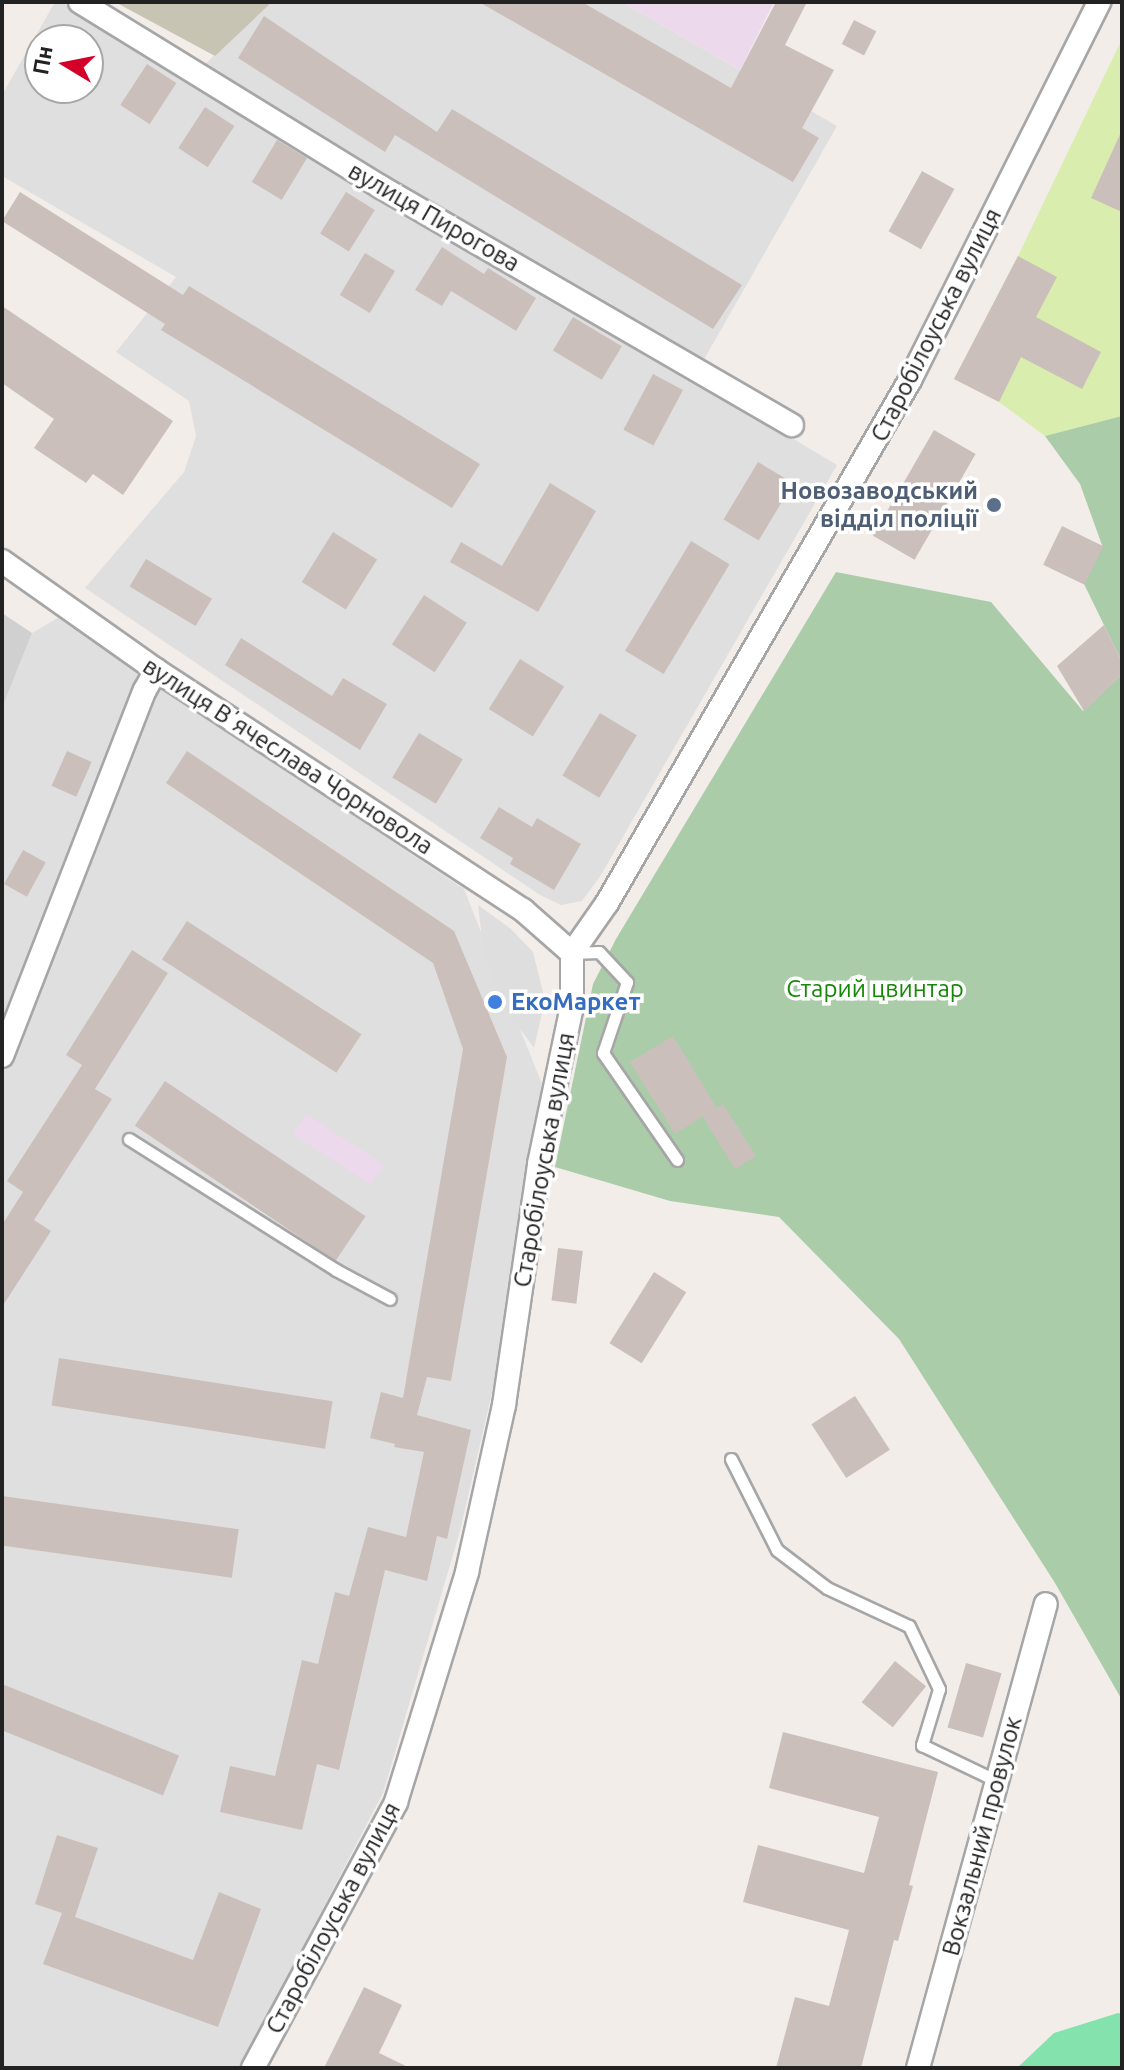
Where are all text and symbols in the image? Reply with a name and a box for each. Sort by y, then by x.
north arrow [24,24,104,104]
text: Пн [27,44,57,76]
street label: вулиця Пирогова [343,156,525,278]
street label: Старобілоуська вулиця [865,203,1007,447]
place label: Новозаводський відділ поліції [781,477,978,533]
marker: Новозаводський відділ поліції [985,496,1003,514]
street label: вулиця Вʼячеслава Чорновола [138,651,438,861]
park label: Старий цвинтар [786,975,964,1003]
place label: ЕкоМаркет [511,988,641,1016]
marker: ЕкоМаркет [486,993,504,1011]
street label: Старобілоуська вулиця [507,1030,581,1290]
street label: Вокзальний провулок [936,1713,1028,1959]
street label: Старобілоуська вулиця [260,1797,406,2039]

